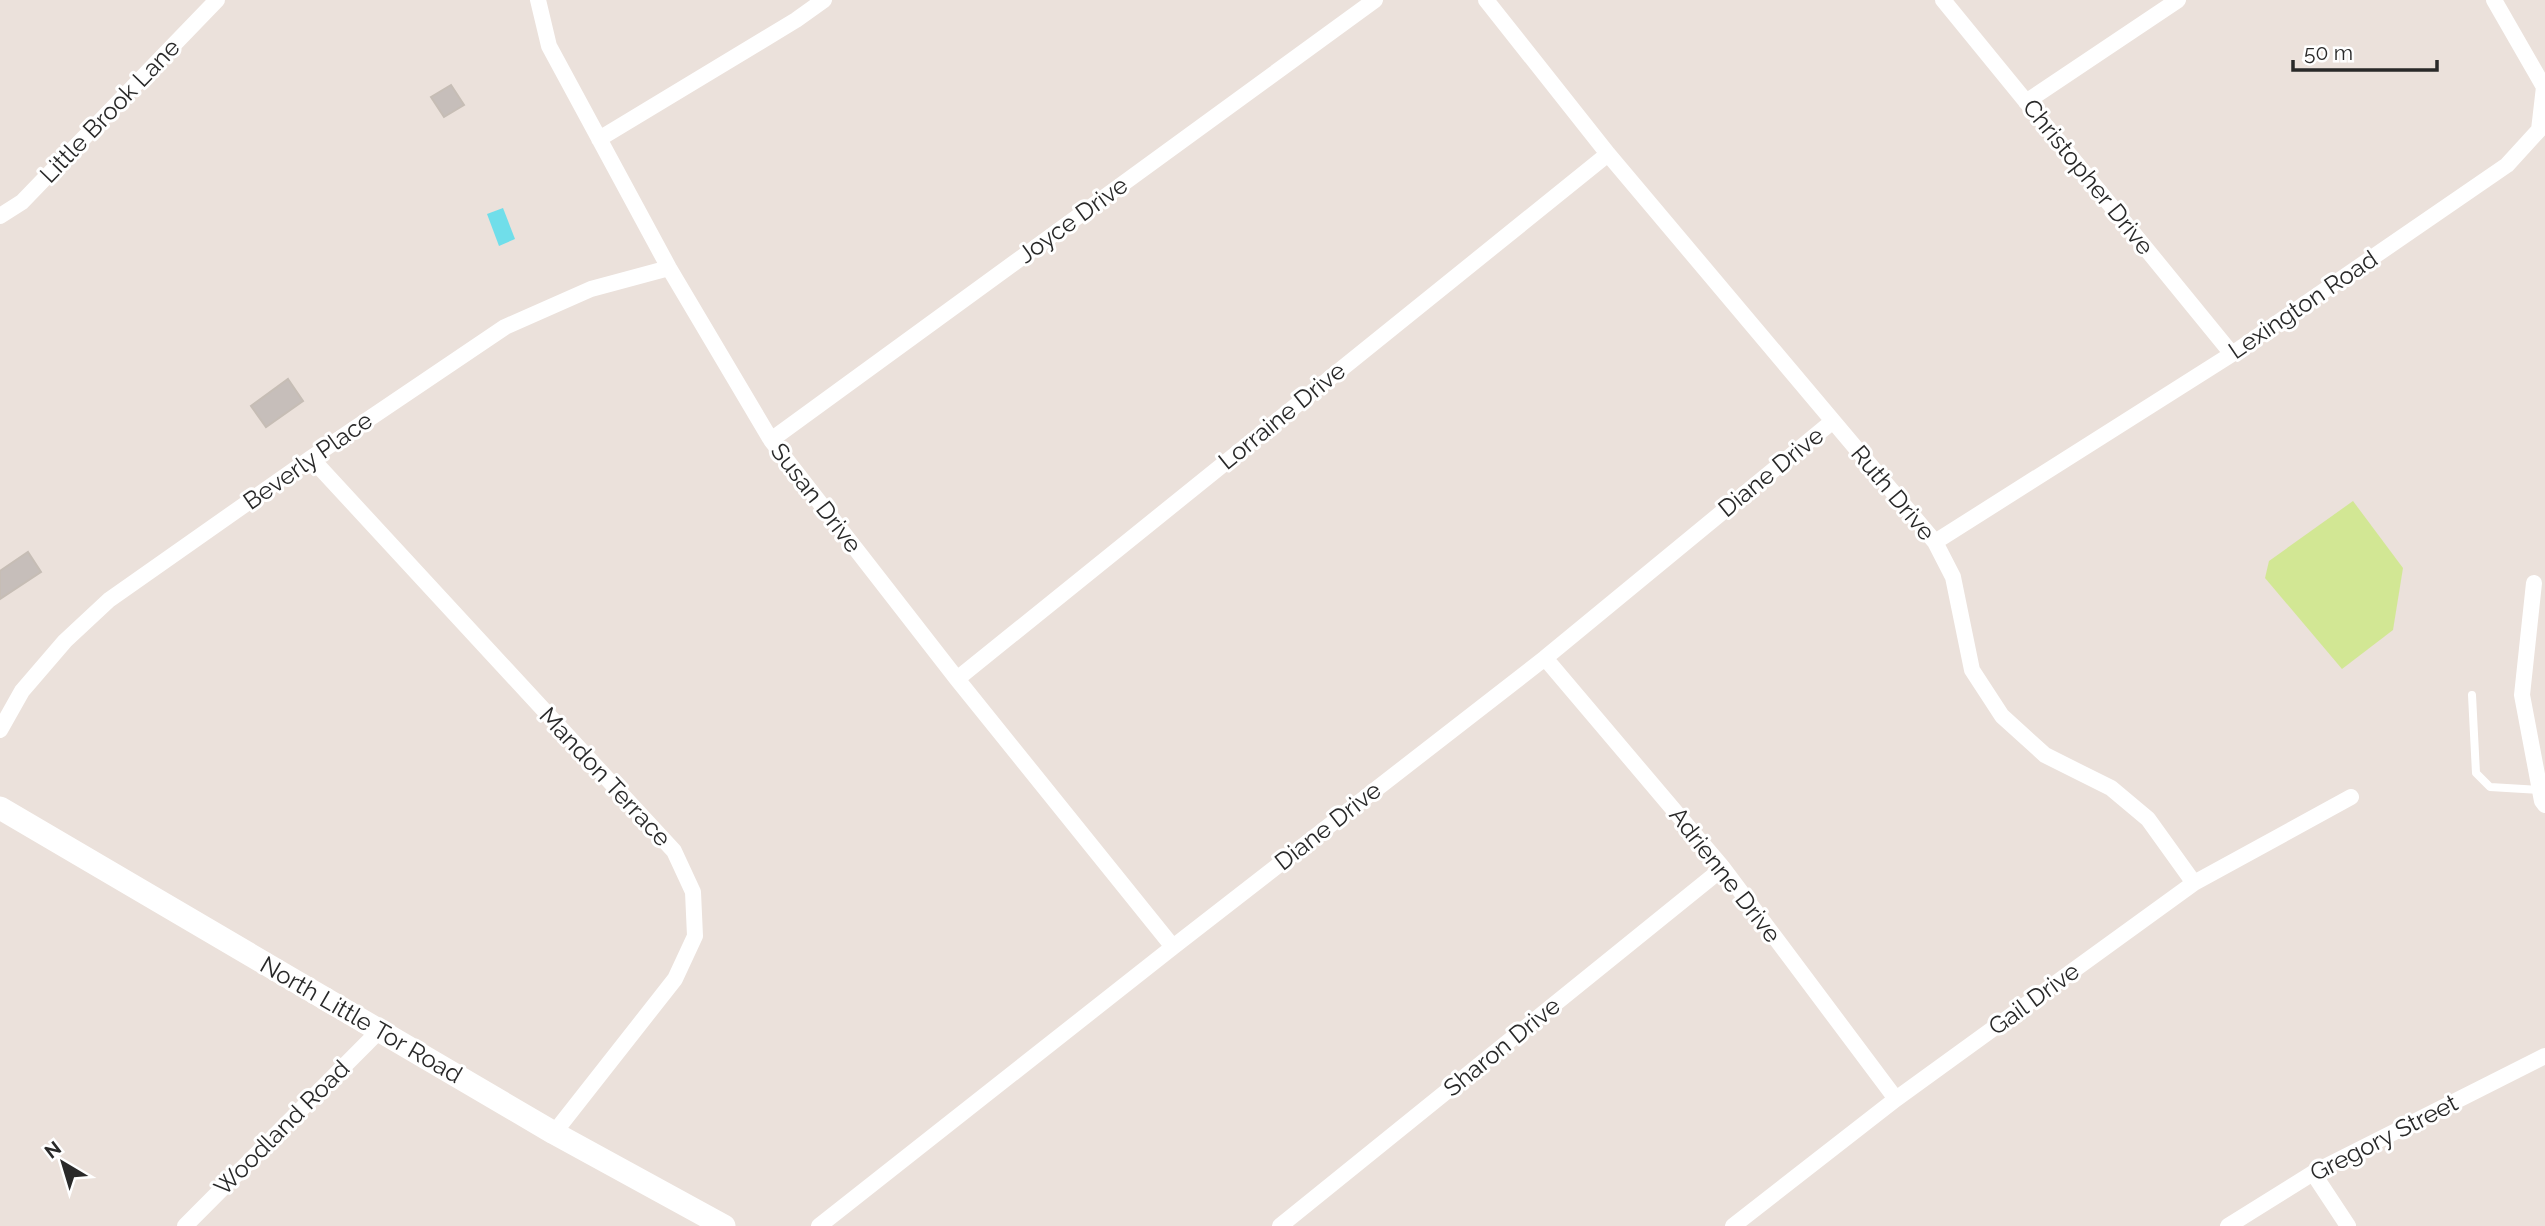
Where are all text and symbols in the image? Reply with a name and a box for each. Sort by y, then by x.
scale bar [2293,28,2436,72]
street label: Little Brook Lane [34,33,186,189]
text: 50 m [2304,40,2353,65]
street label: Christopher Drive [2017,93,2160,260]
street label: Joyce Drive [1012,170,1133,269]
street label: Lexington Road [2223,244,2383,365]
street label: Lorraine Drive [1212,356,1351,476]
street label: Beverly Place [238,405,378,516]
street label: Diane Drive [1712,420,1829,523]
street label: Susan Drive [765,437,868,558]
street label: Ruth Drive [1845,439,1942,546]
street label: Mandon Terrace [533,701,677,852]
street label: Diane Drive [1269,775,1387,876]
street label: Adrienne Drive [1663,801,1787,948]
street label: North Little Tor Road [255,950,467,1089]
street label: Gail Drive [1983,956,2085,1041]
street label: Sharon Drive [1438,991,1566,1102]
street label: Woodland Road [208,1054,355,1201]
street label: Gregory Street [2305,1088,2462,1187]
north arrow [28,1128,98,1198]
text: N [40,1136,65,1163]

